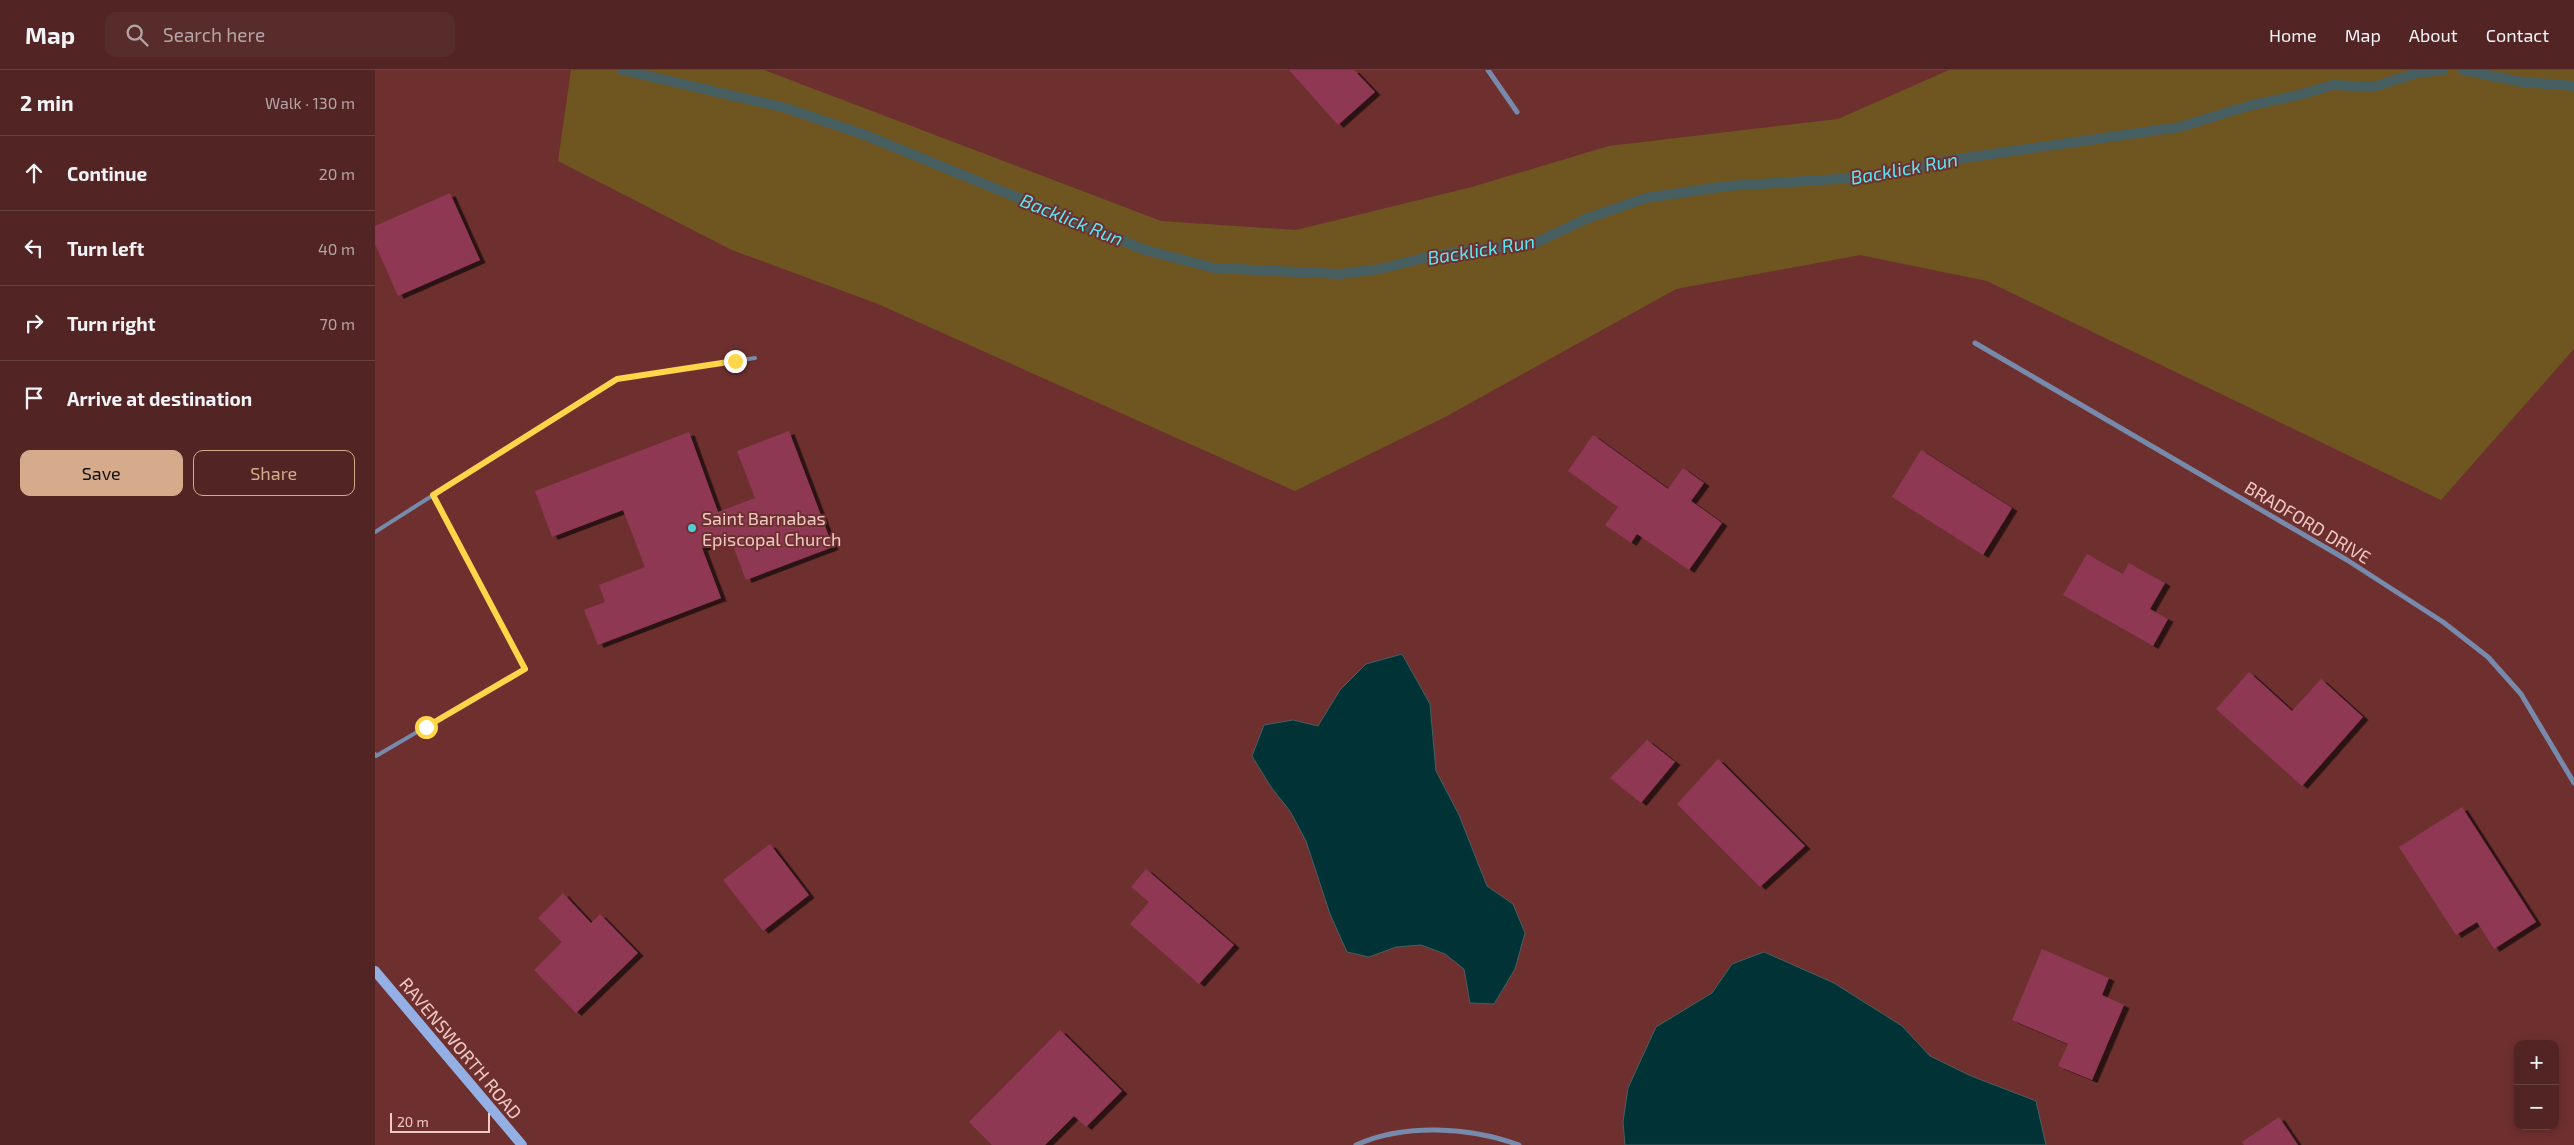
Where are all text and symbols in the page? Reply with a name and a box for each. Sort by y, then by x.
search box [105,12,455,57]
text: Map [25,20,75,49]
icon: search [123,21,151,49]
text: Search here [163,23,265,46]
text: Home [2269,24,2317,46]
text: Map [2345,24,2381,46]
text: About [2409,24,2458,46]
text: Contact [2486,24,2549,46]
text: 2 min [20,90,74,115]
text: Walk · 130 m [265,93,355,112]
water label: Backlick Run [1848,147,1960,189]
icon: ahead [20,159,48,187]
text: Continue [67,162,147,185]
text: 20 m [319,164,355,183]
water label: Backlick Run [1017,188,1127,250]
water label: Backlick Run [1425,229,1537,269]
icon: left [20,234,48,262]
text: Turn left [67,237,144,260]
text: 40 m [318,239,355,258]
icon: right [20,309,48,337]
text: Turn right [67,312,155,335]
text: 70 m [320,314,355,333]
route end [724,350,747,373]
icon: arrive [20,384,48,412]
text: Arrive at destination [67,387,252,410]
button: Save [20,450,183,496]
button: Share [193,450,355,496]
street label: BRADFORD DRIVE [2241,476,2375,568]
place label: Saint Barnabas Episcopal Church [702,507,841,550]
marker: Saint Barnabas Episcopal Church [686,522,698,534]
route start [415,716,438,739]
street label: RAVENSWORTH ROAD [395,973,527,1123]
map controls [2514,1040,2559,1130]
button: + [2514,1040,2559,1085]
button: − [2514,1085,2559,1130]
scale bar [390,1110,490,1133]
text: 20 m [397,1113,429,1130]

